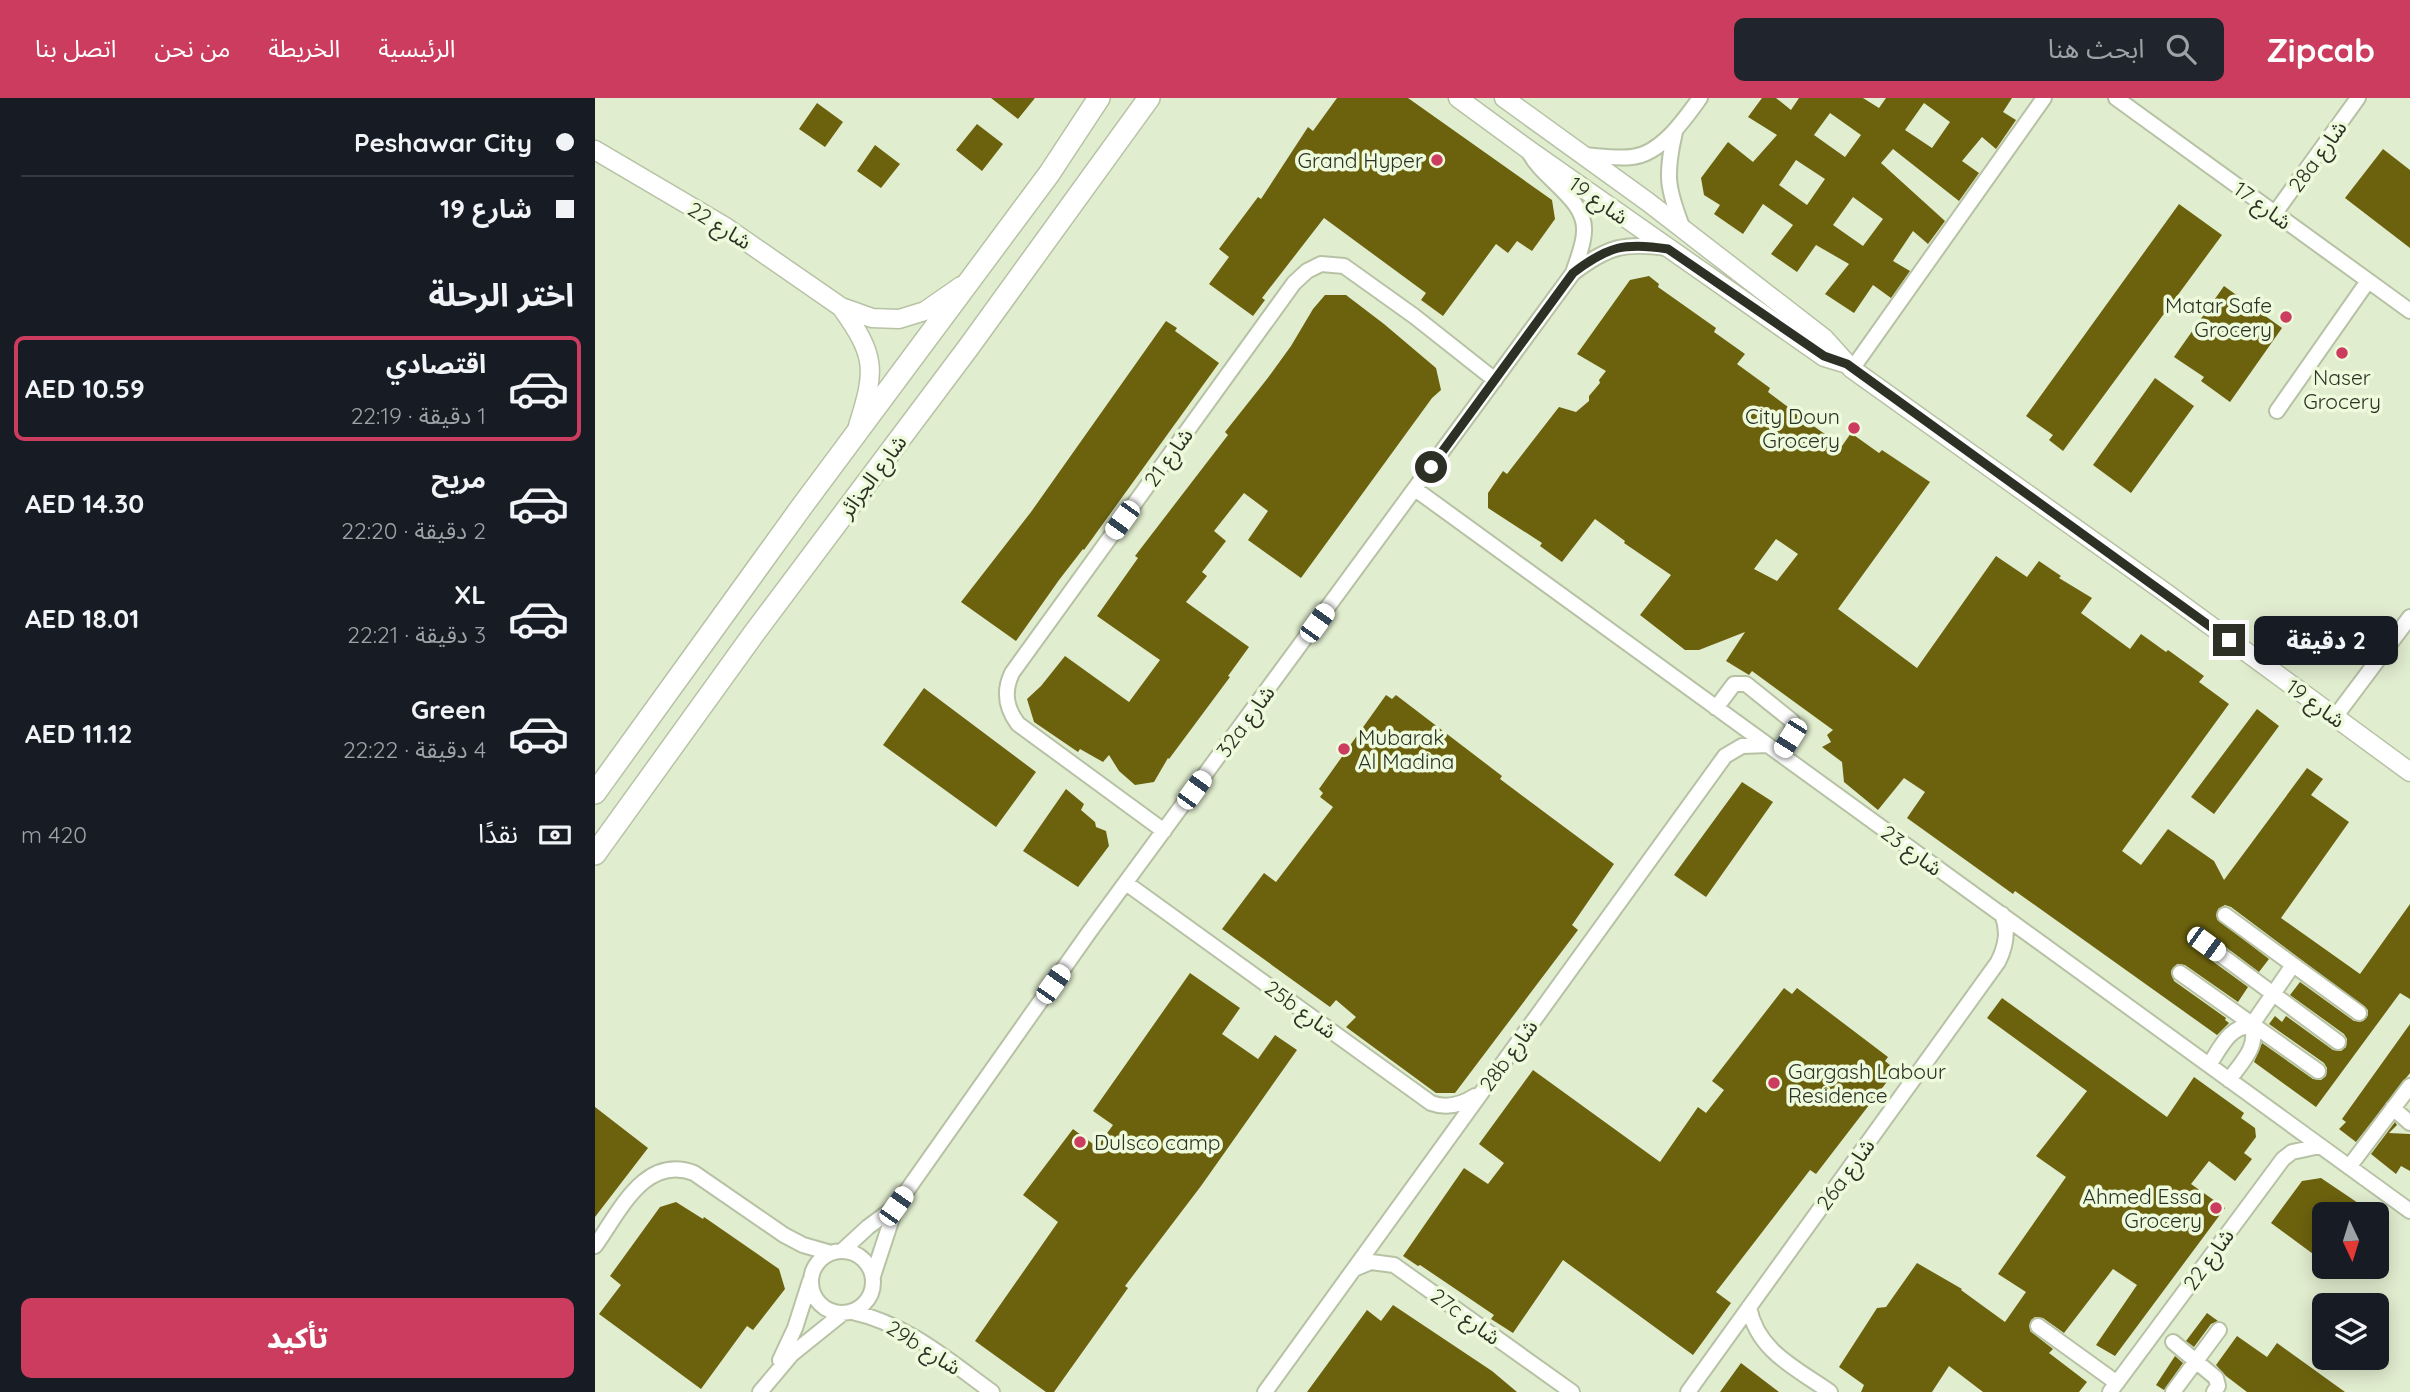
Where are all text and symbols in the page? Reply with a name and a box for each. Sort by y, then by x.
search box [1734,18,2224,81]
text: Zipcab [2266,29,2375,70]
icon: search [2162,30,2200,68]
text: ابحث هنا [2048,32,2144,65]
text: اتصل بنا [35,33,116,63]
text: من نحن [154,33,230,63]
text: الخريطة [268,33,340,63]
text: الرئيسية [378,33,455,63]
street label: 28a شارع [2282,115,2354,199]
text: Peshawar City [354,126,532,159]
place label: Grand Hyper [1298,147,1423,173]
marker: Grand Hyper [1429,152,1445,168]
street label: شارع 19 [1563,170,1634,232]
street label: شارع 17 [2227,175,2297,237]
text: شارع 19 [440,192,532,225]
street label: شارع 22 [682,195,757,257]
text: اختر الرحلة [428,274,574,314]
place label: Matar Safe Grocery [2165,292,2272,342]
marker: Matar Safe Grocery [2278,309,2294,325]
marker: Naser Grocery [2334,345,2350,361]
text: اقتصادي [386,347,486,380]
icon: car [507,357,570,420]
place label: Naser Grocery [2303,364,2381,414]
text: AED 10.59 [25,372,145,405]
text: 1 دقيقة · 22:19 [351,401,486,430]
place label: City Doun Grocery [1745,403,1840,453]
marker: City Doun Grocery [1846,420,1862,436]
street label: شارع 21 [1138,423,1200,493]
street label: شارع الجزائر [832,429,914,525]
route start [1415,451,1447,483]
text: مريح [431,462,486,495]
icon: car [507,472,570,535]
text: AED 14.30 [25,487,144,520]
car [1102,497,1143,543]
text: 2 دقيقة · 22:20 [341,516,486,545]
text: XL [454,578,486,611]
icon: car [507,587,570,650]
car [1297,600,1338,646]
text: AED 18.01 [25,602,139,635]
callout: 2 دقيقة [2253,616,2397,664]
text: 3 دقيقة · 22:21 [347,620,486,649]
route end [2213,624,2245,656]
text: 2 دقيقة [2286,626,2366,655]
street label: شارع 19 [2280,673,2350,735]
street label: 32a شارع [1210,680,1282,764]
text: Green [411,693,486,726]
icon: car [507,702,570,765]
car [1770,715,1811,761]
text: AED 11.12 [25,717,133,750]
place label: Mubarak Al Madina [1358,724,1454,774]
text: 4 دقيقة · 22:22 [343,735,486,764]
marker: Mubarak Al Madina [1336,741,1352,757]
car [1174,767,1215,813]
icon: cash [536,816,574,854]
text: نقدًا [478,817,518,850]
street label: شارع 23 [1875,819,1948,883]
text: 420 m [21,820,87,849]
car [2183,923,2230,965]
car [1033,961,1074,1007]
street label: 25b شارع [1258,974,1342,1046]
street label: 28b شارع [1473,1014,1545,1098]
place label: Gargash Labour Residence [1788,1058,1946,1108]
marker: Gargash Labour Residence [1766,1075,1782,1091]
place label: Dulsco camp [1094,1129,1221,1155]
street label: 26a شارع [1810,1133,1882,1217]
marker: Dulsco camp [1072,1134,1088,1150]
car [876,1183,917,1229]
place label: Ahmed Essa Grocery [2082,1183,2202,1233]
marker: Ahmed Essa Grocery [2208,1200,2224,1216]
north arrow [2312,1202,2389,1279]
map controls [2312,1202,2389,1370]
street label: شارع 22 [2177,1223,2242,1297]
street label: 27c شارع [1424,1282,1506,1352]
button: layers [2312,1293,2389,1370]
button: تأكيد [21,1298,574,1378]
street label: 29b شارع [880,1314,966,1382]

